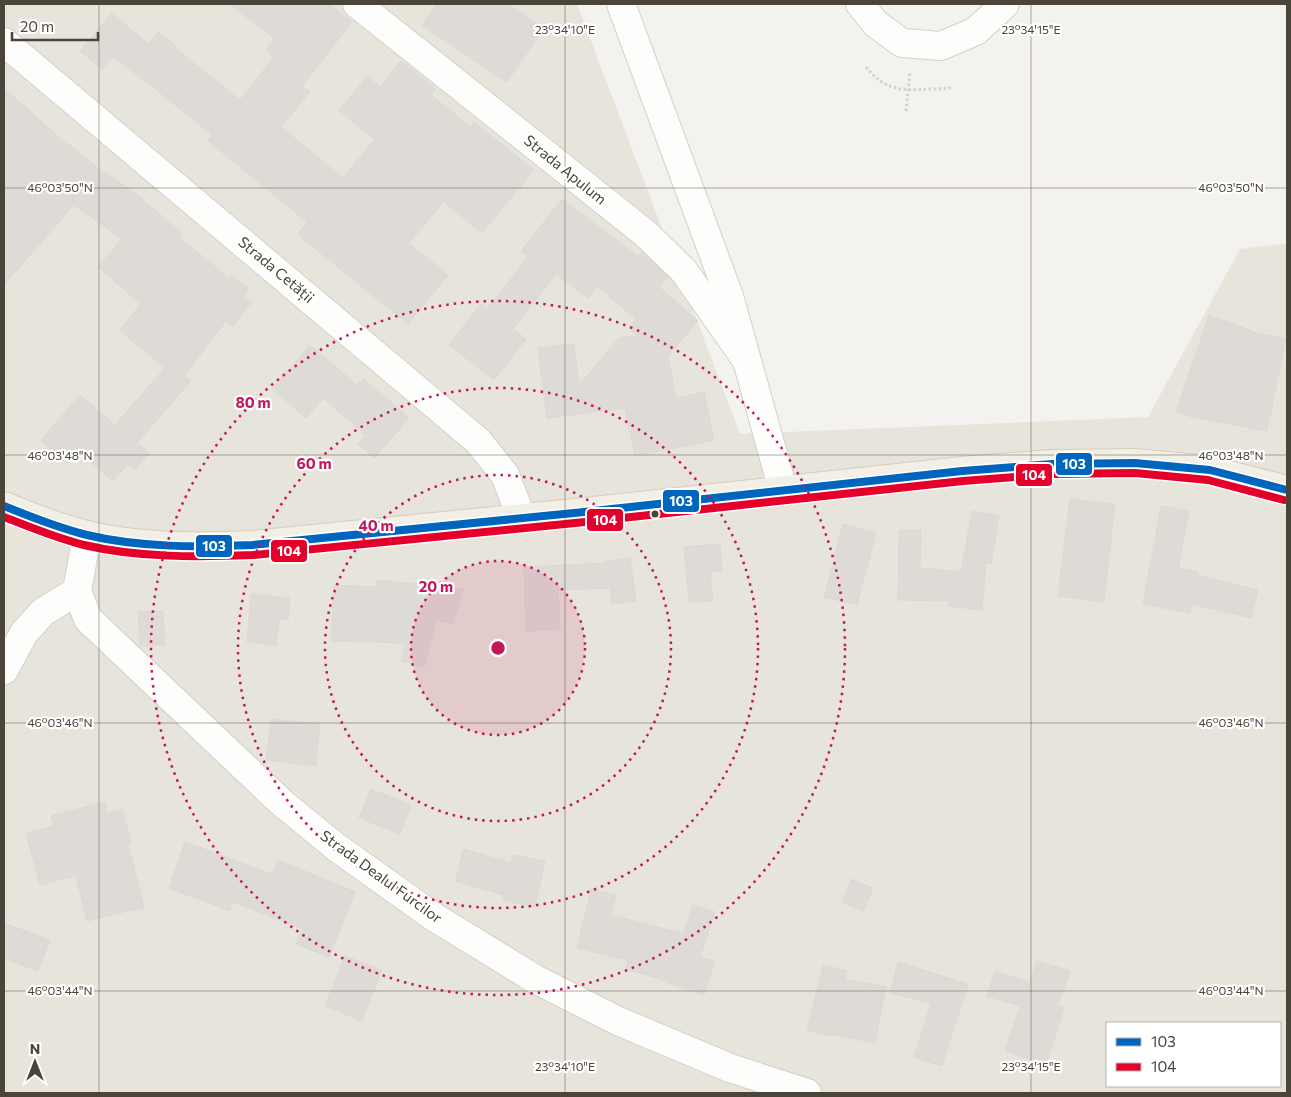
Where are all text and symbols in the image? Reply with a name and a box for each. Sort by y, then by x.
scale bar [12,10,99,42]
text: 20 m [20,17,54,35]
text: 23°34'10"E [535,22,595,36]
text: 23°34'15"E [1001,22,1061,36]
street label: Strada Apulum [521,131,610,208]
text: 46°03'50"N [27,180,93,194]
text: 46°03'50"N [1198,180,1264,194]
street label: Strada Cetății [234,232,318,308]
text: 80 m [235,393,271,411]
text: 46°03'48"N [27,448,93,462]
text: 46°03'48"N [1198,448,1264,462]
line badge: 103 [1055,452,1093,476]
text: 60 m [296,454,332,472]
text: 103 [1062,455,1086,472]
line badge: 104 [1015,463,1053,487]
text: 104 [1022,466,1047,483]
line badge: 103 [662,489,700,513]
text: 103 [669,492,693,509]
line badge: 104 [586,508,624,532]
unlabelled marker [650,509,660,519]
text: 104 [593,511,618,528]
text: 40 m [358,516,394,534]
line badge: 103 [195,534,233,558]
text: 103 [202,537,226,554]
line badge: 104 [270,539,308,563]
text: 104 [277,542,302,559]
text: 20 m [419,577,453,595]
centre of rings [489,639,507,657]
text: 46°03'46"N [27,715,93,729]
text: 46°03'46"N [1198,715,1264,729]
street label: Strada Dealul Furcilor [317,826,446,926]
text: 46°03'44"N [27,983,93,997]
text: 46°03'44"N [1198,983,1264,997]
legend [1106,1022,1281,1087]
text: 103 [1151,1032,1176,1050]
north arrow [10,1037,60,1087]
text: N [30,1040,40,1057]
text: 104 [1151,1057,1176,1075]
text: 23°34'10"E [535,1059,595,1073]
text: 23°34'15"E [1001,1059,1061,1073]

